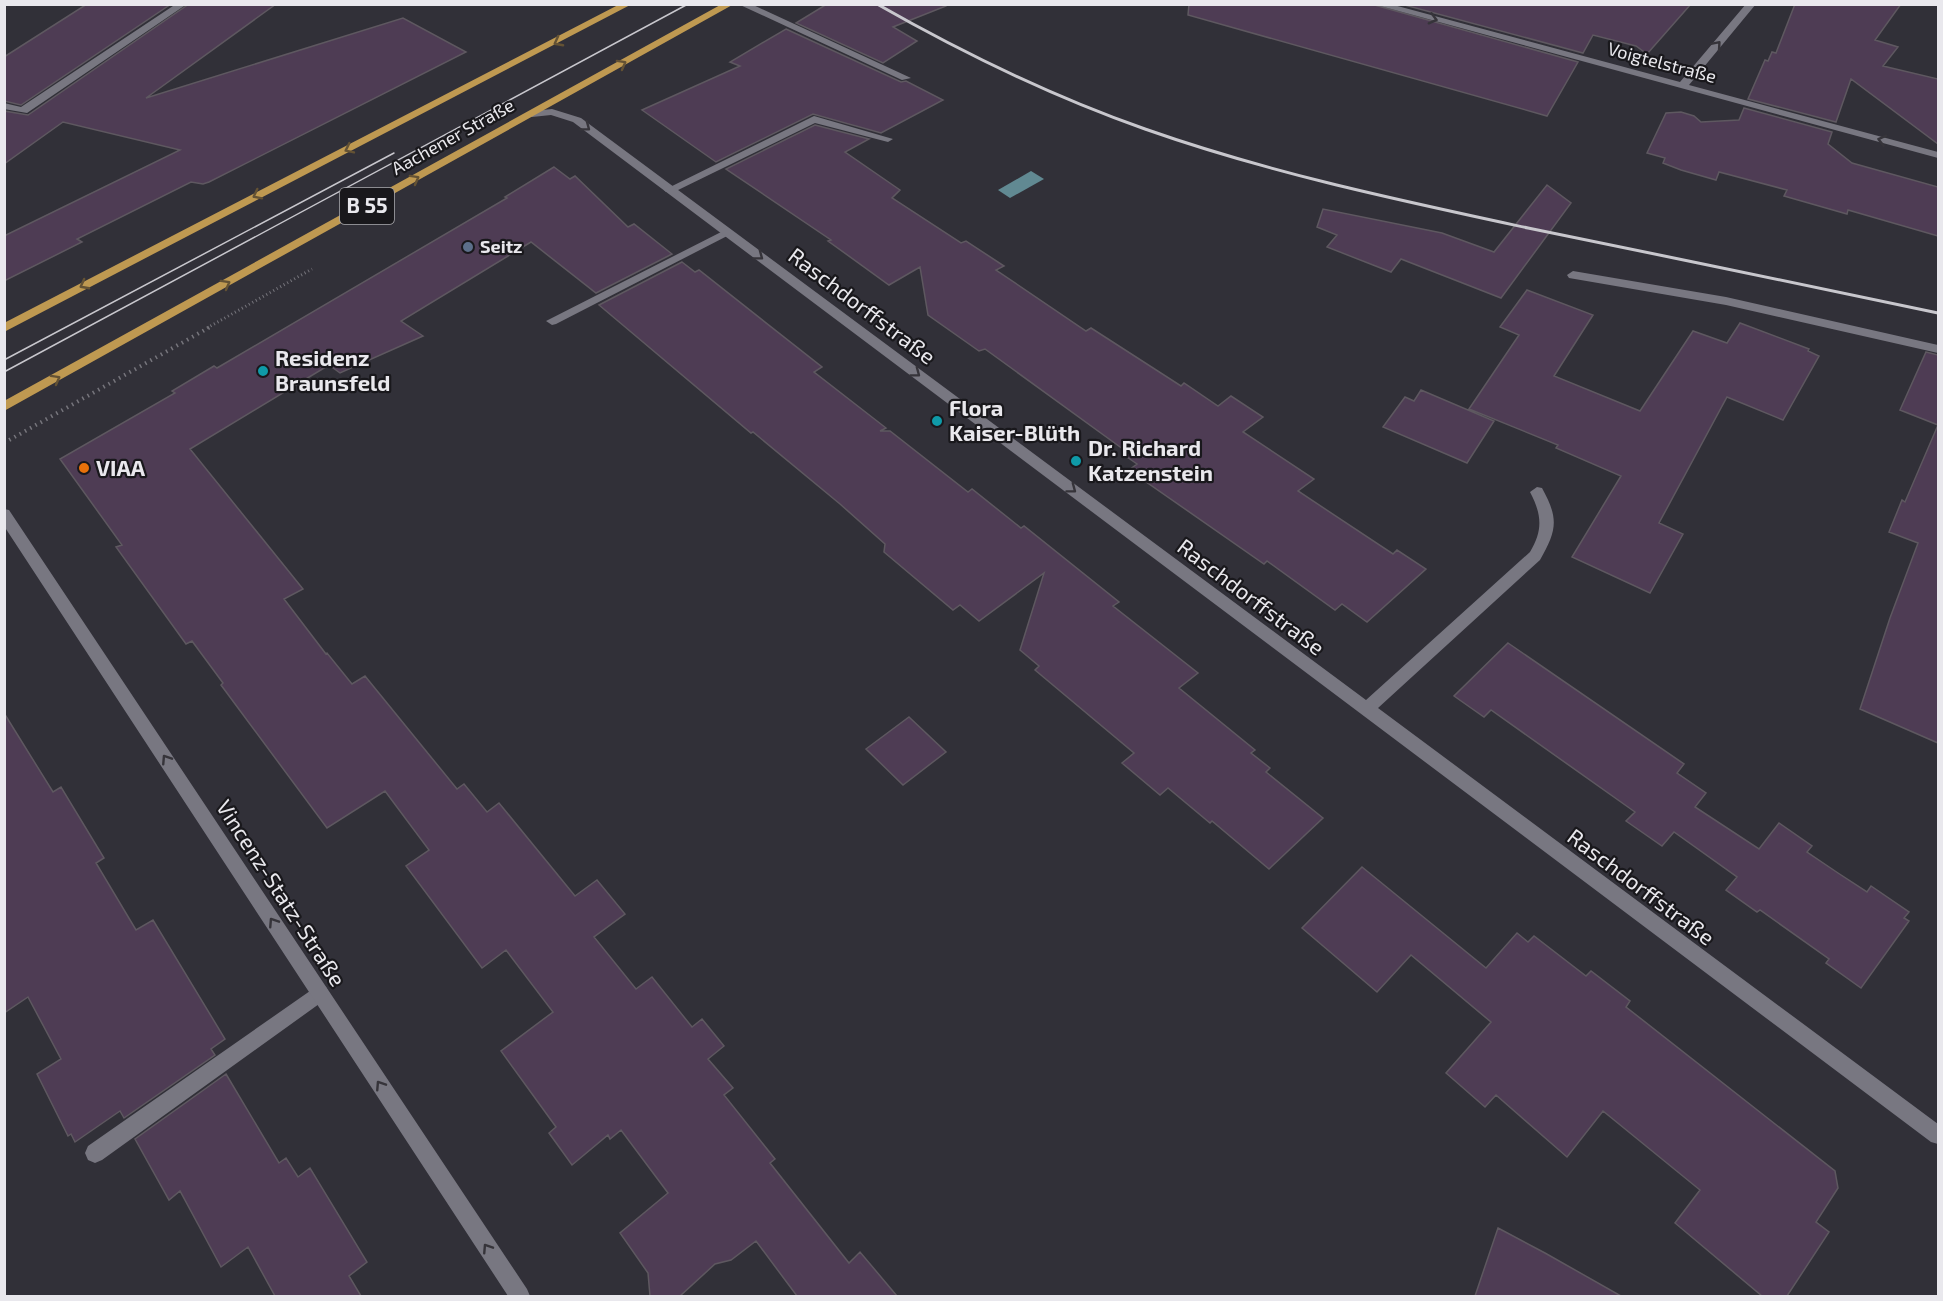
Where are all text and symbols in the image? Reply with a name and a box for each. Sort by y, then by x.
one-way arrow [1428,12,1438,25]
one-way arrow [553,34,564,46]
street label: Voigtelstraße [1605,37,1719,87]
one-way arrow [1710,41,1721,52]
one-way arrow [616,60,626,71]
street label: Aachener Straße [387,93,518,179]
one-way arrow [579,120,590,131]
one-way arrow [1877,135,1888,147]
one-way arrow [345,142,356,153]
one-way arrow [409,175,419,186]
one-way arrow [252,188,263,200]
road number: B 55 [340,188,394,224]
place label: Seitz [480,235,523,257]
marker: Seitz [461,240,475,254]
street label: Raschdorffstraße [784,242,941,369]
one-way arrow [753,249,764,260]
one-way arrow [80,278,90,289]
one-way arrow [220,280,230,291]
place label: Residenz Braunsfeld [275,344,390,395]
marker: Residenz Braunsfeld [256,364,270,378]
one-way arrow [909,365,920,376]
one-way arrow [49,375,60,386]
place label: Flora Kaiser-Blüth [949,394,1080,445]
marker: Flora Kaiser-Blüth [930,414,944,428]
place label: Dr. Richard Katzenstein [1088,434,1213,485]
place label: VIAA [96,454,146,480]
marker: Dr. Richard Katzenstein [1069,454,1083,468]
marker: VIAA [77,461,91,475]
one-way arrow [1065,482,1076,493]
street label: Raschdorffstraße [1173,533,1330,660]
one-way arrow [161,755,173,765]
street label: Vincenz-Statz-Straße [212,794,352,990]
street label: Raschdorffstraße [1563,823,1720,950]
one-way arrow [269,918,280,929]
one-way arrow [376,1081,387,1092]
one-way arrow [484,1243,495,1254]

